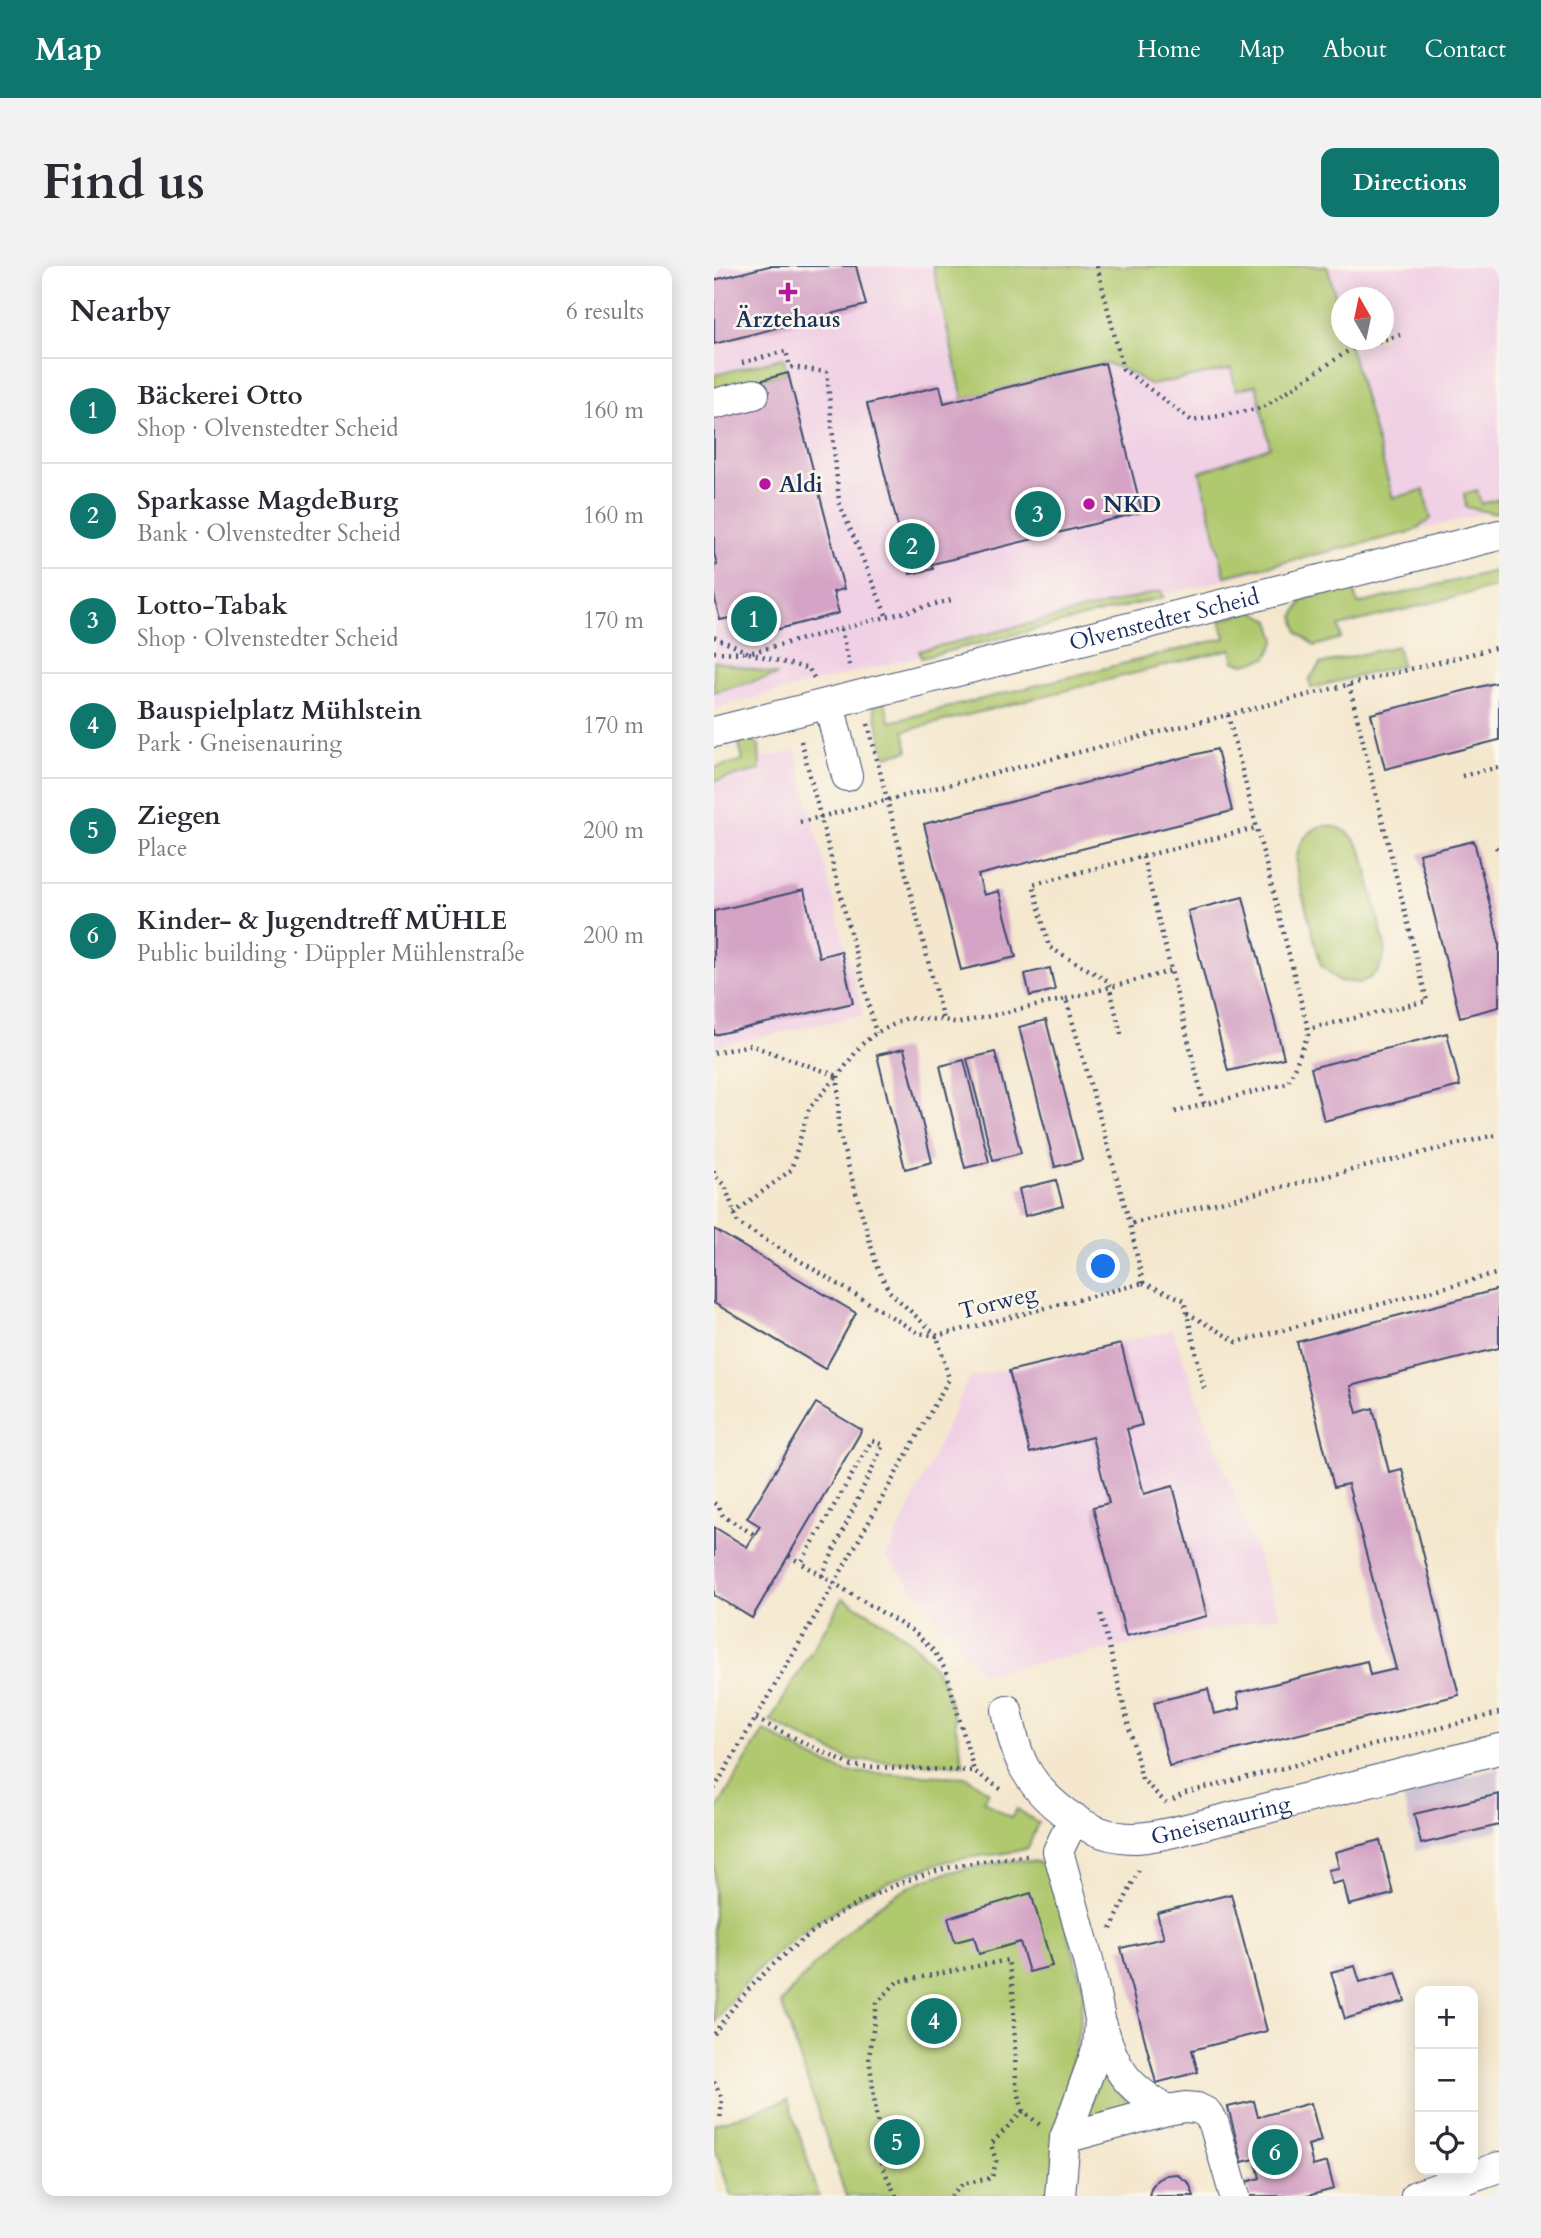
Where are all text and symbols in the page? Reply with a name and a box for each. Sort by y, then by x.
text: Map [35,27,102,72]
text: Home [1137,33,1201,66]
text: Map [1239,33,1285,66]
text: About [1323,33,1387,66]
text: Contact [1425,33,1506,66]
button: Directions [1321,148,1499,217]
text: Find us [42,149,205,216]
marker: Ärztehaus [778,282,798,302]
north arrow [1331,287,1394,350]
text: Nearby [70,291,171,332]
text: 6 results [566,296,644,327]
place label: Ärztehaus [735,304,841,335]
text: Bäckerei Otto [137,378,303,413]
text: 1 [87,395,99,426]
text: 160 m [583,395,644,426]
text: Shop · Olvenstedter Scheid [137,413,399,444]
place label: Aldi [779,469,823,500]
marker: Aldi [757,476,773,492]
text: Sparkasse MagdeBurg [137,483,398,518]
pin: 3 [1015,488,1061,540]
place label: NKD [1103,489,1161,520]
marker: NKD [1081,496,1097,512]
text: 2 [87,500,99,531]
text: 160 m [583,500,644,531]
text: Bank · Olvenstedter Scheid [137,518,401,549]
pin: 2 [889,520,935,572]
street label: Olvenstedter Scheid [1066,580,1263,658]
text: Lotto-Tabak [137,588,288,623]
pin: 1 [731,593,777,645]
text: 3 [87,605,99,636]
text: 170 m [583,605,644,636]
text: Shop · Olvenstedter Scheid [137,623,399,654]
text: Bauspielplatz Mühlstein [137,693,422,728]
text: 4 [87,710,99,741]
text: 170 m [583,710,644,741]
text: Park · Gneisenauring [137,728,342,759]
text: Ziegen [137,798,221,833]
text: 5 [87,815,99,846]
text: 200 m [583,815,644,846]
text: Place [137,833,187,864]
text: Kinder- & Jugendtreff MÜHLE [137,903,507,938]
text: 6 [87,920,99,951]
text: 200 m [583,920,644,951]
text: Public building · Düppler Mühlenstraße [137,938,525,969]
your location [1086,1249,1120,1283]
street label: Torweg [956,1277,1040,1327]
street label: Gneisenauring [1148,1787,1294,1852]
map controls [1415,1986,1478,2175]
button: + [1415,1986,1478,2049]
pin: 4 [911,1995,957,2047]
button: − [1415,2049,1478,2112]
button: locate [1415,2112,1478,2175]
pin: 5 [874,2116,920,2168]
pin: 6 [1252,2126,1298,2178]

